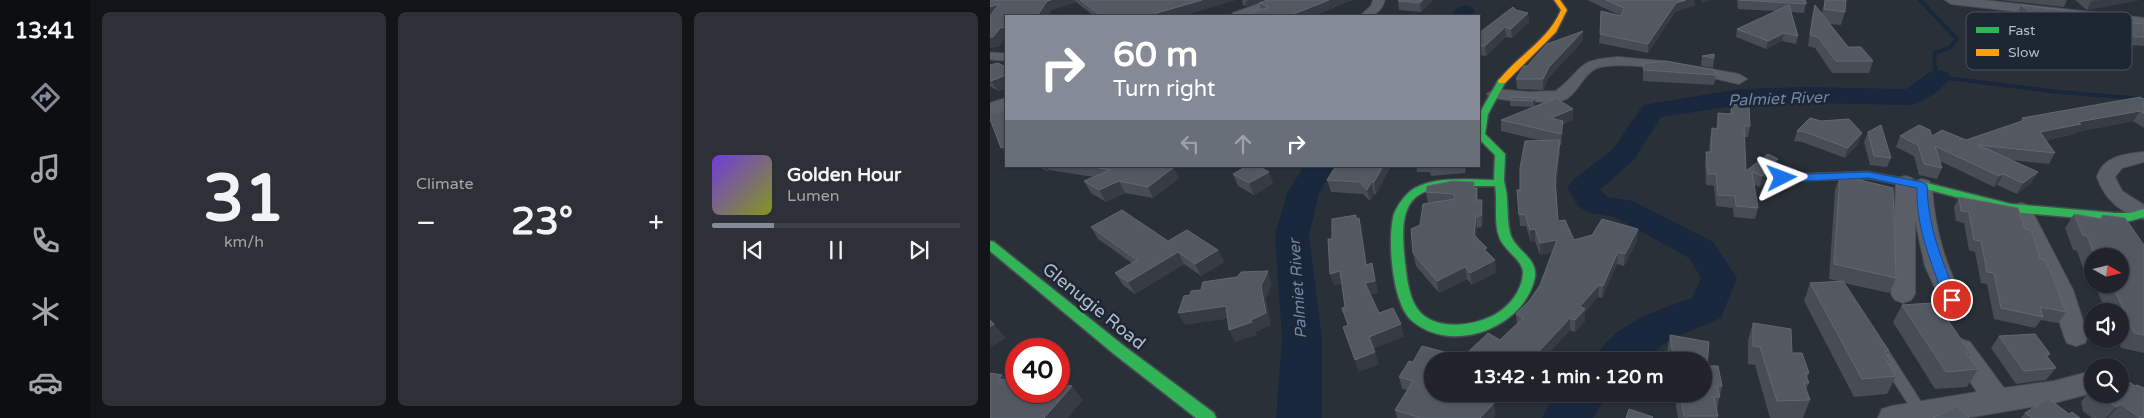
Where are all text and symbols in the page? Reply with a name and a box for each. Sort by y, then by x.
legend [1966,12,2132,70]
text: 13:41 [15,18,75,44]
text: Fast [2008,22,2036,39]
text: 60 m [1113,34,1198,76]
icon: right [1030,35,1095,100]
text: Slow [2008,44,2040,61]
text: Turn right [1113,76,1215,102]
icon: directions [28,80,63,115]
water label: Palmiet River [1728,87,1830,111]
icon: left [1176,130,1204,158]
icon: ahead [1229,130,1257,158]
icon: right [1282,130,1310,158]
icon: music [28,151,63,186]
position arrow [1755,151,1807,203]
text: 31 [203,160,285,239]
text: Golden Hour [787,164,901,186]
text: Climate [416,174,474,194]
text: Lumen [787,186,839,206]
text: 23° [511,199,573,245]
text: − [416,206,436,240]
text: + [648,206,664,240]
icon: phone [28,223,63,258]
text: km/h [224,232,264,252]
icon: previous [739,236,767,264]
icon: pause [822,236,850,264]
icon: next [905,236,933,264]
water label: Palmiet River [1284,236,1311,340]
north arrow [2084,248,2129,292]
map controls [2084,248,2129,403]
street label: Glenugie Road [1038,258,1150,354]
pin [1931,279,1973,321]
icon: arrive [1938,286,1966,314]
icon: climate [28,294,63,329]
button: sound [2084,303,2129,348]
speed limit sign: 40 [1005,338,1070,403]
button: search [2084,358,2129,403]
icon: car [28,365,63,400]
text: 13:42 · 1 min · 120 m [1472,366,1664,388]

